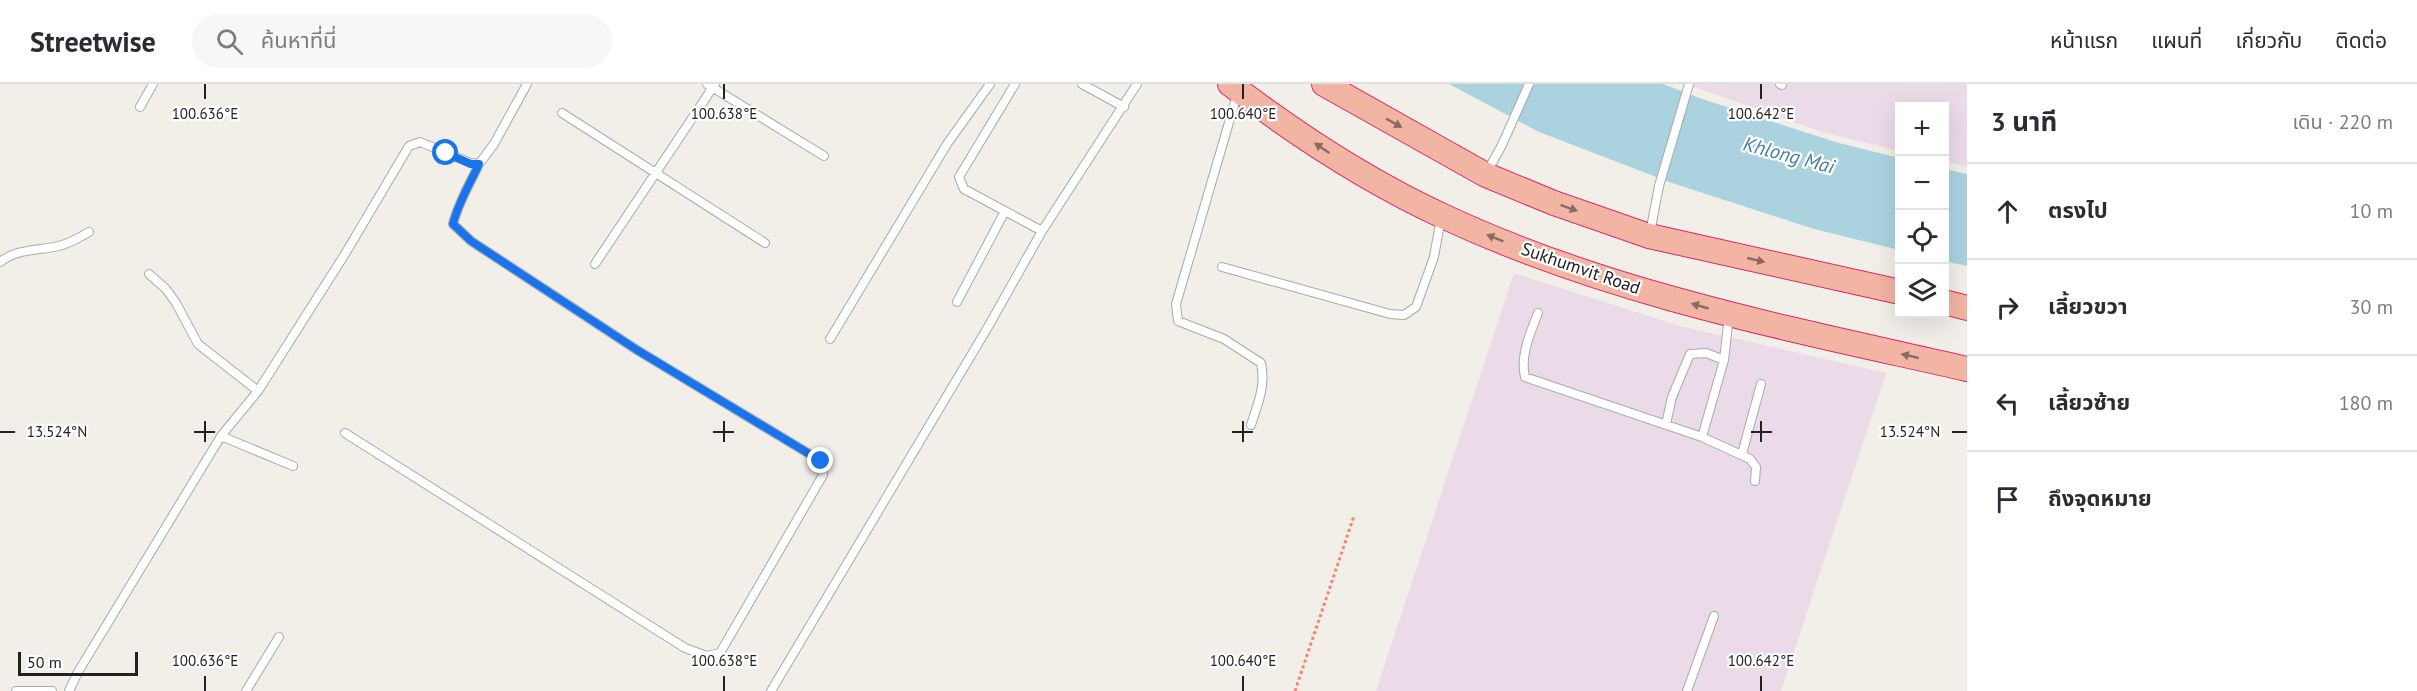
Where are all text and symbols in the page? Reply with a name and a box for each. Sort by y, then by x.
search box [192,14,612,68]
text: Streetwise [30,23,156,60]
icon: search [213,25,246,58]
text: ค้นหาที่นี่ [261,26,337,54]
text: หน้าแรก [2050,27,2118,54]
text: แผนที่ [2151,27,2202,54]
text: เกี่ยวกับ [2235,27,2302,54]
text: ติดต่อ [2335,27,2387,54]
map controls [1895,102,1949,318]
button: + [1895,102,1949,156]
text: 100.636°E [172,104,238,123]
text: 100.638°E [691,104,757,123]
text: 100.640°E [1210,104,1276,123]
text: 100.642°E [1728,104,1794,123]
text: 3 นาที [1991,105,2057,138]
text: เดิน · 220 m [2292,109,2393,135]
one-way arrow [1386,118,1403,128]
water label: Khlong Mai [1741,130,1838,180]
route start [432,139,458,165]
one-way arrow [1315,142,1331,154]
button: − [1895,156,1949,210]
icon: ahead [1991,195,2024,228]
text: ตรงไป [2048,196,2108,224]
text: 10 m [2350,198,2393,224]
one-way arrow [1560,204,1578,214]
button: locate [1895,210,1949,264]
one-way arrow [1486,233,1504,242]
street label: Sukhumvit Road [1518,237,1644,299]
one-way arrow [1747,256,1766,265]
button: layers [1895,264,1949,318]
icon: right [1991,291,2024,324]
text: เลี้ยวขวา [2048,292,2128,320]
text: 30 m [2350,294,2393,320]
one-way arrow [1691,301,1709,310]
one-way arrow [1900,351,1919,360]
icon: left [1991,387,2024,420]
text: เลี้ยวซ้าย [2048,388,2130,416]
text: 180 m [2339,390,2393,416]
text: 13.524°N [27,422,87,441]
text: 13.524°N [1880,422,1940,441]
route end [807,447,833,473]
icon: arrive [1991,483,2024,516]
text: ถึงจุดหมาย [2048,484,2152,512]
scale bar [18,649,138,676]
text: 100.636°E [172,651,238,670]
text: 100.638°E [691,651,757,670]
text: 100.640°E [1210,651,1276,670]
text: 100.642°E [1728,651,1794,670]
text: 50 m [27,652,62,672]

